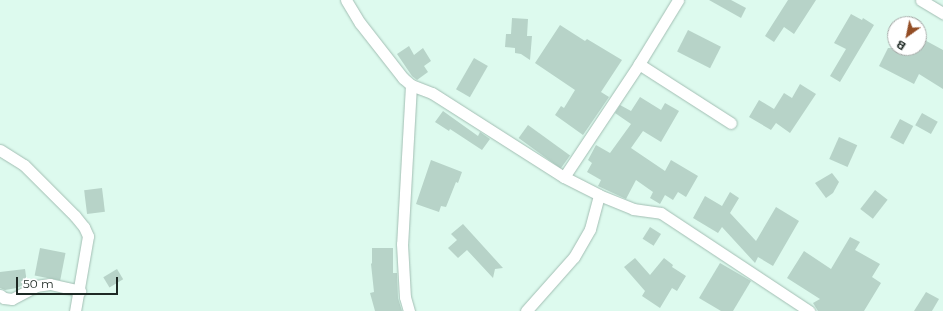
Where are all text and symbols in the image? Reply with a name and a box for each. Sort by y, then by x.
north arrow [887,16,927,56]
text: B [894,37,908,53]
scale bar [18,269,120,295]
text: 50 m [23,276,54,291]

